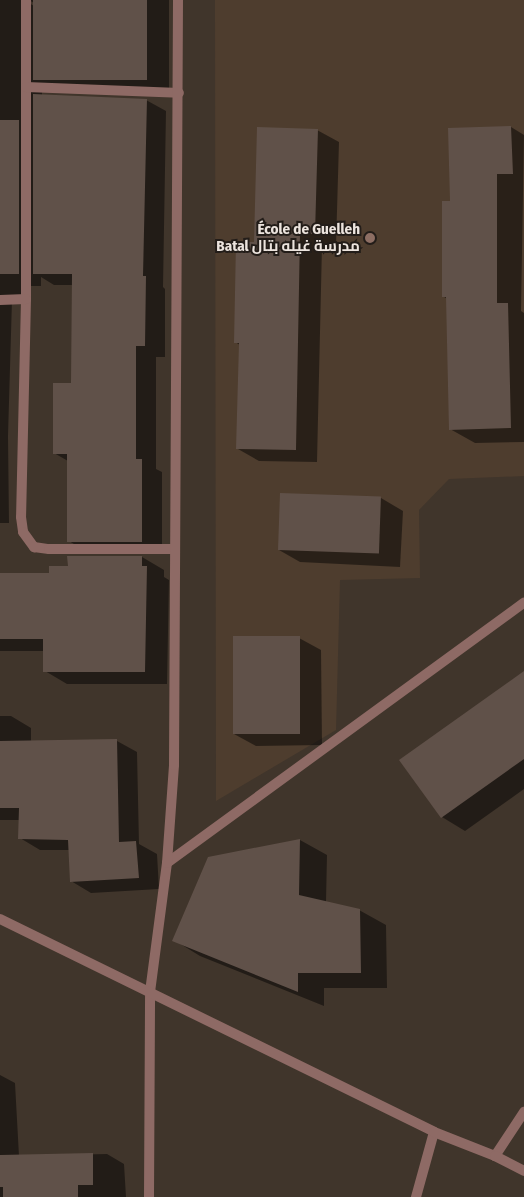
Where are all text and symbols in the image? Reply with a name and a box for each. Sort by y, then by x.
place label: École de Guelleh Batal مدرسة غيله بتال [216,220,360,255]
marker: École de Guelleh Batal مدرسة غيله بتال [364,232,376,244]

